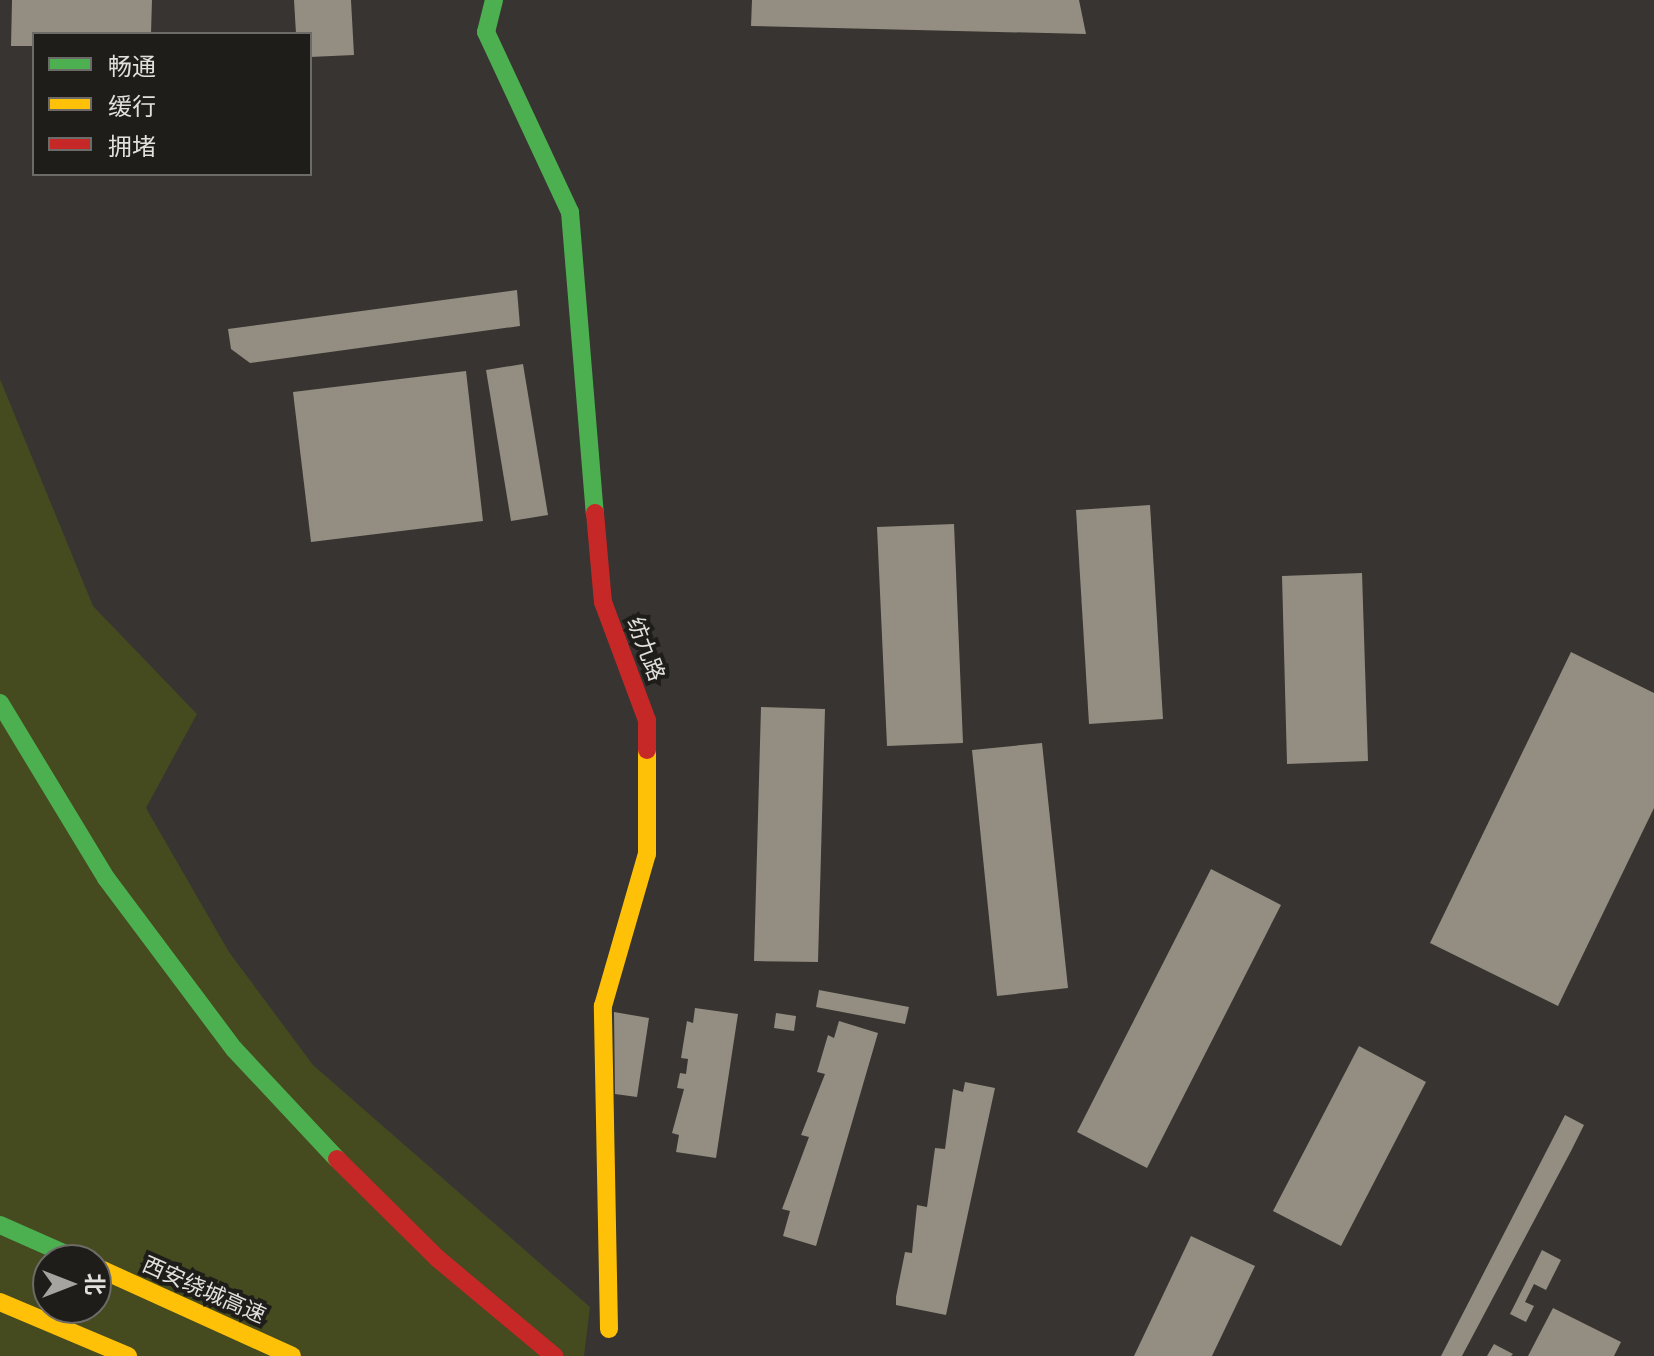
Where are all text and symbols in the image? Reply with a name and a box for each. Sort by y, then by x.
legend [32,32,312,176]
text: 畅通 [108,53,156,80]
text: 缓行 [108,93,156,120]
text: 拥堵 [108,133,156,160]
street label: 纺九路 [622,613,670,685]
north arrow [32,1244,112,1324]
street label: 西安绕城高速 [138,1251,270,1329]
text: 北 [82,1273,107,1295]

